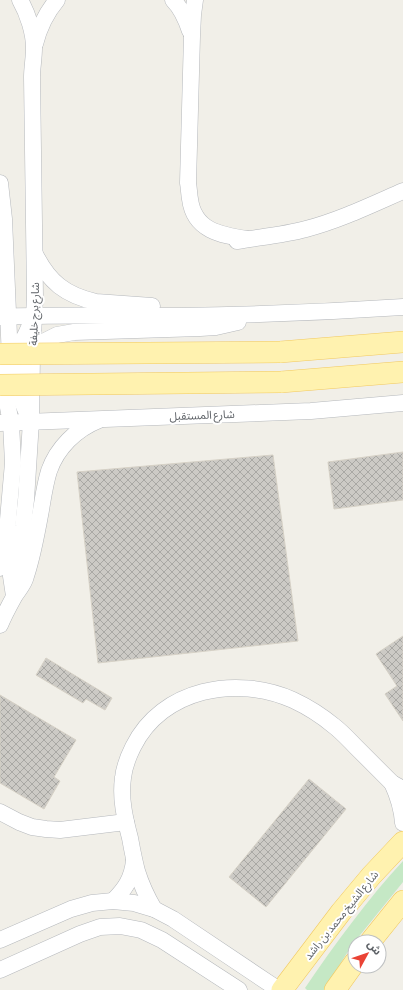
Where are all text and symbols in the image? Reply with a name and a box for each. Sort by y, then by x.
street label: شارع برج خليفة [27,282,43,346]
street label: شارع المستقبل [169,408,235,424]
street label: شارع الشيخ محمد بن راشد [301,868,381,962]
north arrow [347,934,387,974]

